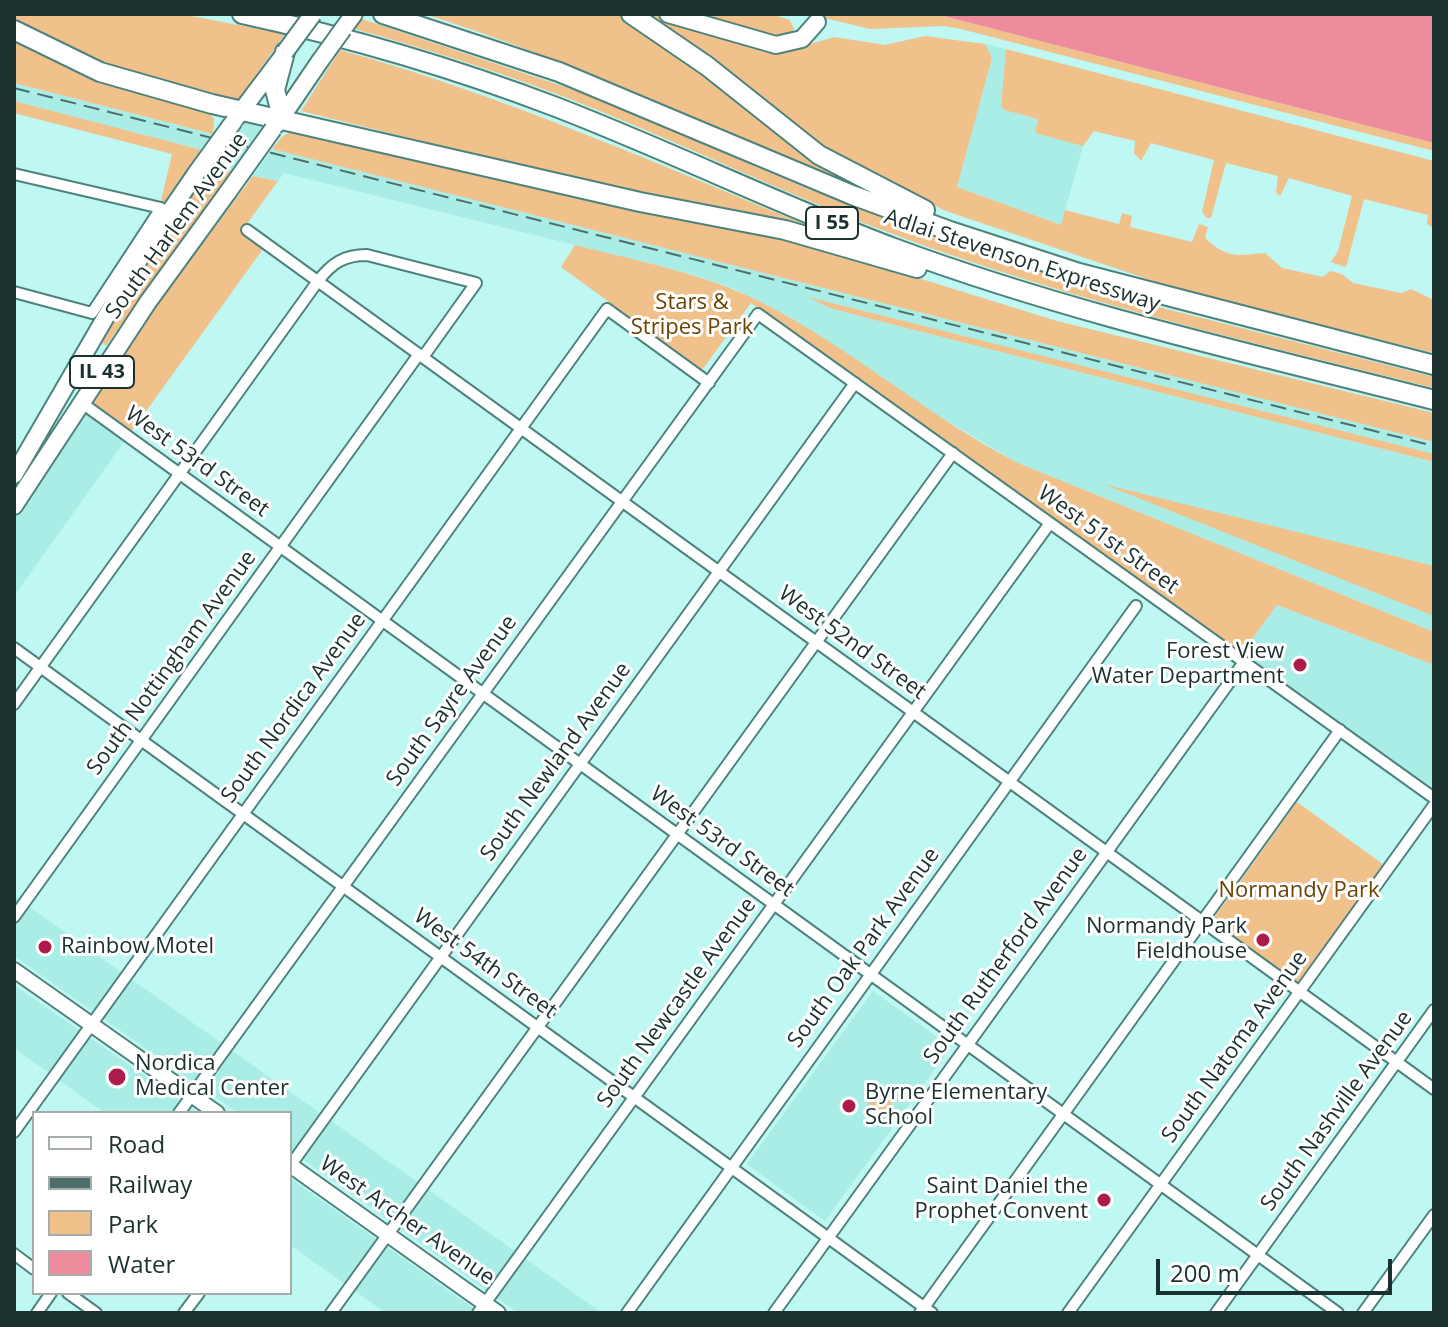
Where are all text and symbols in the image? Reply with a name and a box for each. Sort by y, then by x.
street label: South Harlem Avenue [101,128,253,324]
street label: Adlai Stevenson Expressway [881,204,1163,318]
road number: I 55 [806,207,858,239]
park label: Stars & Stripes Park [631,290,753,342]
road number: IL 43 [70,356,134,388]
street label: West 53rd Street [120,401,274,523]
street label: West 51st Street [1033,480,1183,600]
street label: South Nottingham Avenue [82,546,262,780]
street label: West 52nd Street [773,581,931,705]
street label: South Nordica Avenue [216,608,372,808]
street label: South Sayre Avenue [381,610,523,792]
place label: Forest View Water Department [1092,639,1284,690]
marker: Forest View Water Department [1291,656,1309,674]
street label: South Newland Avenue [475,658,637,866]
street label: West 53rd Street [645,781,799,903]
street label: South Oak Park Avenue [783,843,945,1053]
street label: South Rutherford Avenue [919,843,1093,1069]
park label: Normandy Park [1218,878,1380,904]
street label: South Newcastle Avenue [592,893,762,1113]
street label: West 54th Street [408,903,562,1025]
place label: Normandy Park Fieldhouse [1086,914,1247,966]
marker: Normandy Park Fieldhouse [1254,931,1272,949]
place label: Rainbow Motel [61,934,214,960]
marker: Rainbow Motel [36,938,54,956]
street label: South Natoma Avenue [1157,946,1313,1148]
street label: South Nashville Avenue [1256,1006,1418,1216]
place label: Nordica Medical Center [135,1051,289,1102]
marker: Nordica Medical Center [106,1066,128,1088]
place label: Byrne Elementary School [865,1080,1047,1132]
marker: Byrne Elementary School [840,1097,858,1115]
legend [32,1111,292,1295]
text: Road [108,1127,165,1160]
street label: West Archer Avenue [315,1151,499,1291]
text: Railway [108,1167,192,1200]
place label: Saint Daniel the Prophet Convent [914,1174,1088,1226]
marker: Saint Daniel the Prophet Convent [1095,1191,1113,1209]
text: Park [108,1207,158,1240]
scale bar [1160,1243,1396,1293]
text: Water [108,1247,175,1280]
text: 200 m [1170,1256,1240,1289]

